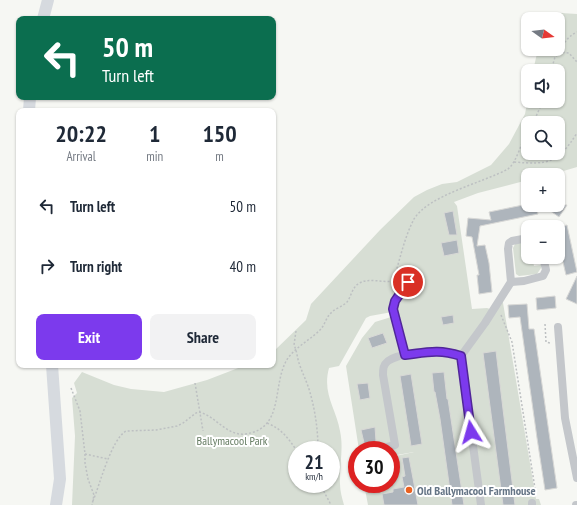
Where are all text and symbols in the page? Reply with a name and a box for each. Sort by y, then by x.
north arrow [521,12,565,56]
map controls [521,12,565,264]
text: 50 m [102,28,153,65]
icon: left [36,32,88,84]
text: Turn left [102,64,154,87]
button: sound [521,64,565,108]
button: search [521,116,565,160]
text: 20:22 [55,118,107,149]
text: 1 [149,118,160,149]
text: 150 [202,118,237,149]
text: Arrival [66,148,96,165]
text: min [146,148,163,165]
text: m [215,148,224,165]
button: + [521,168,565,212]
icon: left [36,195,58,217]
text: Turn left [70,197,115,216]
text: 50 m [230,197,256,216]
button: − [521,220,565,264]
icon: right [36,255,58,277]
text: Turn right [70,257,122,276]
text: 40 m [230,257,256,276]
pin [391,265,425,299]
icon: arrive [397,271,419,293]
button: Exit [36,314,142,360]
button: Share [150,314,256,360]
position arrow [450,411,492,453]
park label: Ballymacool Park [197,433,268,448]
speed limit sign: 30 [348,441,400,493]
text: 21 [304,449,324,475]
text: km/h [305,470,323,483]
place label: Old Ballymacool Farmhouse [417,483,536,498]
marker: Old Ballymacool Farmhouse [404,485,414,495]

